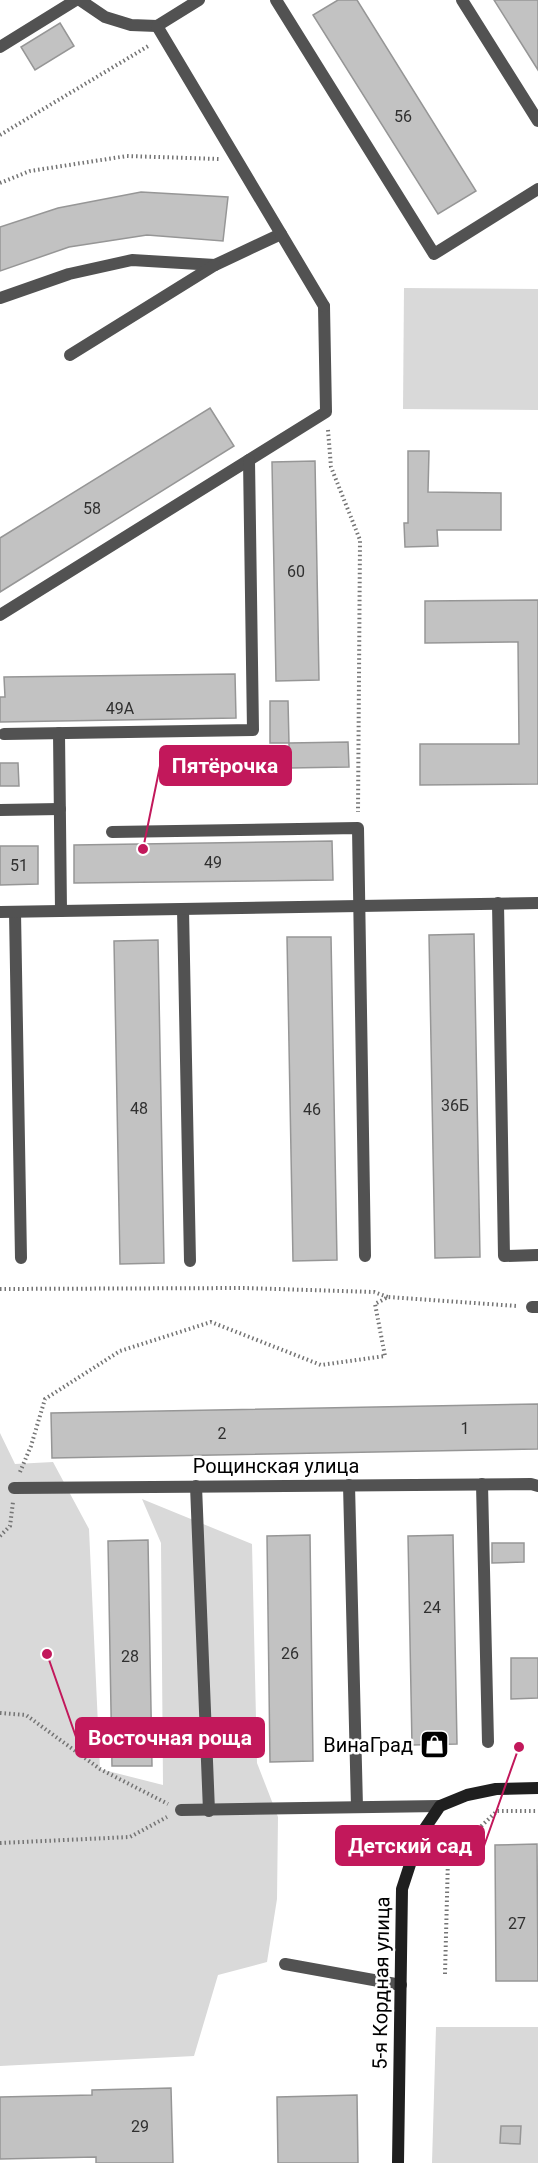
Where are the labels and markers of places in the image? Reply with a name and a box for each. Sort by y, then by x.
callout: Пятёрочка [160,746,291,785]
callout: Восточная роща [76,1718,264,1757]
shop icon: ВинаГрад [418,1729,450,1761]
place label: ВинаГрад [323,1733,413,1757]
callout: Детский сад [336,1826,484,1865]

